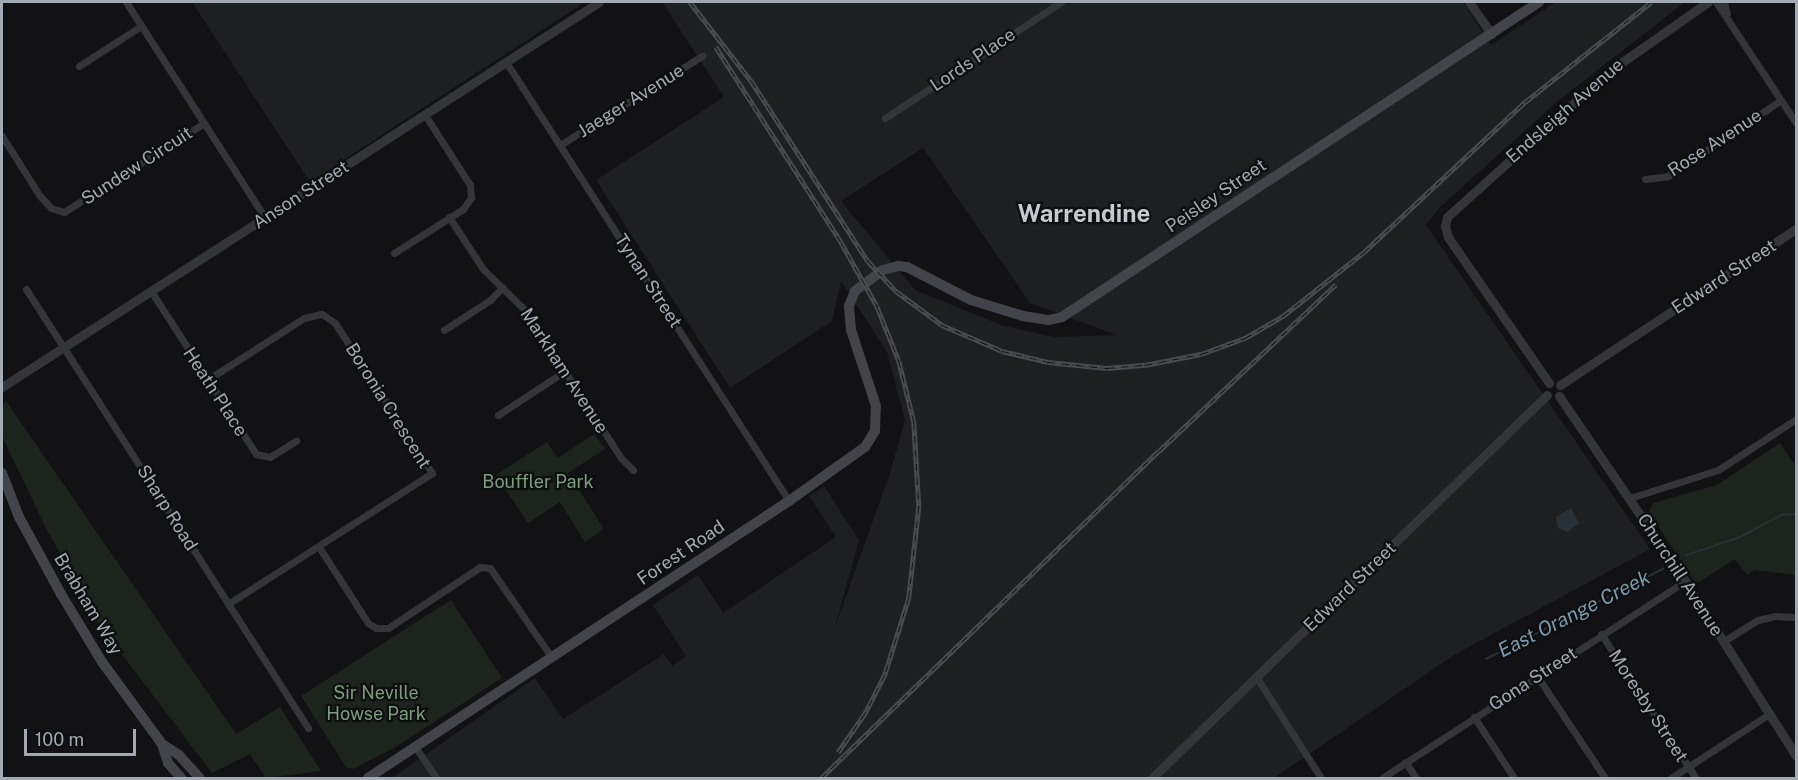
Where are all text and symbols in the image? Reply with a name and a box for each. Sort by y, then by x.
street label: Lords Place [926,24,1020,96]
street label: Endsleigh Avenue [1502,54,1628,168]
street label: Jaeger Avenue [574,60,688,142]
street label: Rose Avenue [1664,105,1766,181]
street label: Sundew Circuit [77,122,197,210]
street label: Peisley Street [1162,154,1270,238]
street label: Anson Street [249,156,353,234]
district label: Warrendine [1018,200,1150,228]
street label: Tynan Street [610,230,686,332]
street label: Edward Street [1668,235,1780,319]
street label: Markham Avenue [515,304,613,438]
street label: Boronia Crescent [341,339,435,473]
street label: Heath Place [178,343,252,441]
street label: Sharp Road [132,461,202,555]
park label: Bouffler Park [482,471,594,493]
street label: Churchill Avenue [1632,510,1728,640]
street label: Forest Road [633,516,729,590]
street label: Edward Street [1299,538,1401,636]
street label: Brabham Way [49,549,127,659]
water label: East Orange Creek [1494,565,1654,663]
street label: Gona Street [1485,643,1581,715]
street label: Moresby Street [1604,646,1692,766]
park label: Sir Neville Howse Park [326,683,426,726]
scale bar [27,717,140,755]
text: 100 m [35,729,84,750]

